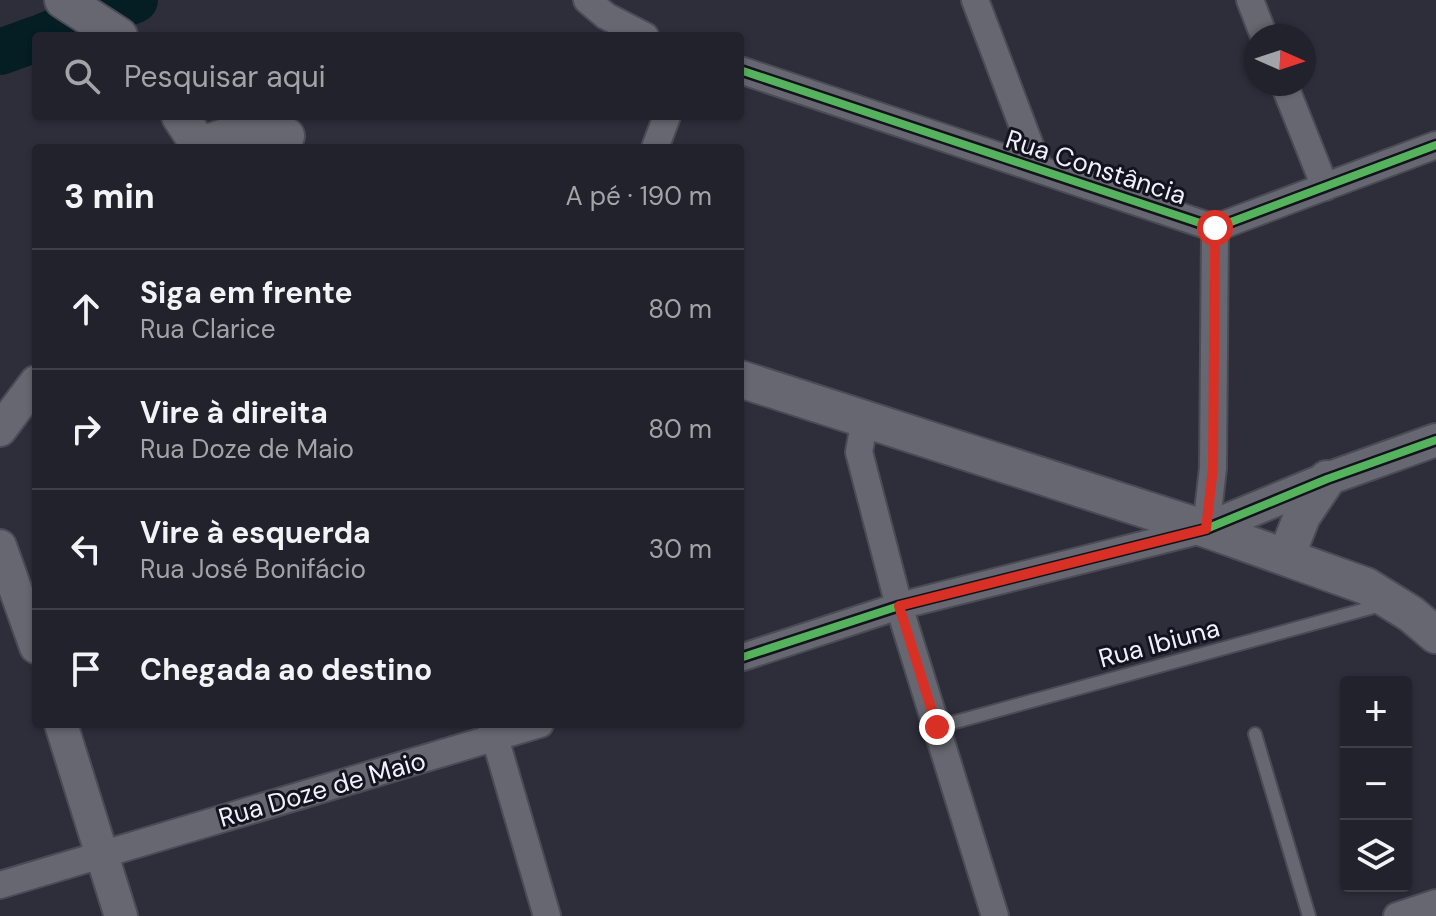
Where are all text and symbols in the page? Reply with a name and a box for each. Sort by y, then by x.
north arrow [1244,24,1316,96]
search box [32,32,744,120]
icon: search [60,54,104,98]
text: Pesquisar aqui [124,57,326,96]
street label: Rua Constância [1002,122,1190,212]
text: 3 min [64,174,155,219]
text: A pé · 190 m [565,179,712,213]
route start [1197,210,1233,246]
text: Siga em frente [140,273,353,312]
icon: ahead [64,287,108,331]
text: 80 m [648,292,712,326]
text: Rua Clarice [140,312,276,346]
text: Vire à direita [140,393,328,432]
icon: right [64,407,108,451]
text: 80 m [648,412,712,446]
text: Rua Doze de Maio [140,432,354,466]
text: Vire à esquerda [140,513,371,552]
icon: left [64,527,108,571]
text: 30 m [649,532,712,566]
text: Rua José Bonifácio [140,552,366,586]
street label: Rua Ibiuna [1095,611,1223,675]
icon: arrive [64,647,108,691]
text: Chegada ao destino [140,650,432,689]
map controls [1340,676,1412,892]
button: + [1340,676,1412,748]
route end [919,709,955,745]
street label: Rua Doze de Maio [214,743,430,835]
button: − [1340,748,1412,820]
button: layers [1340,820,1412,892]

